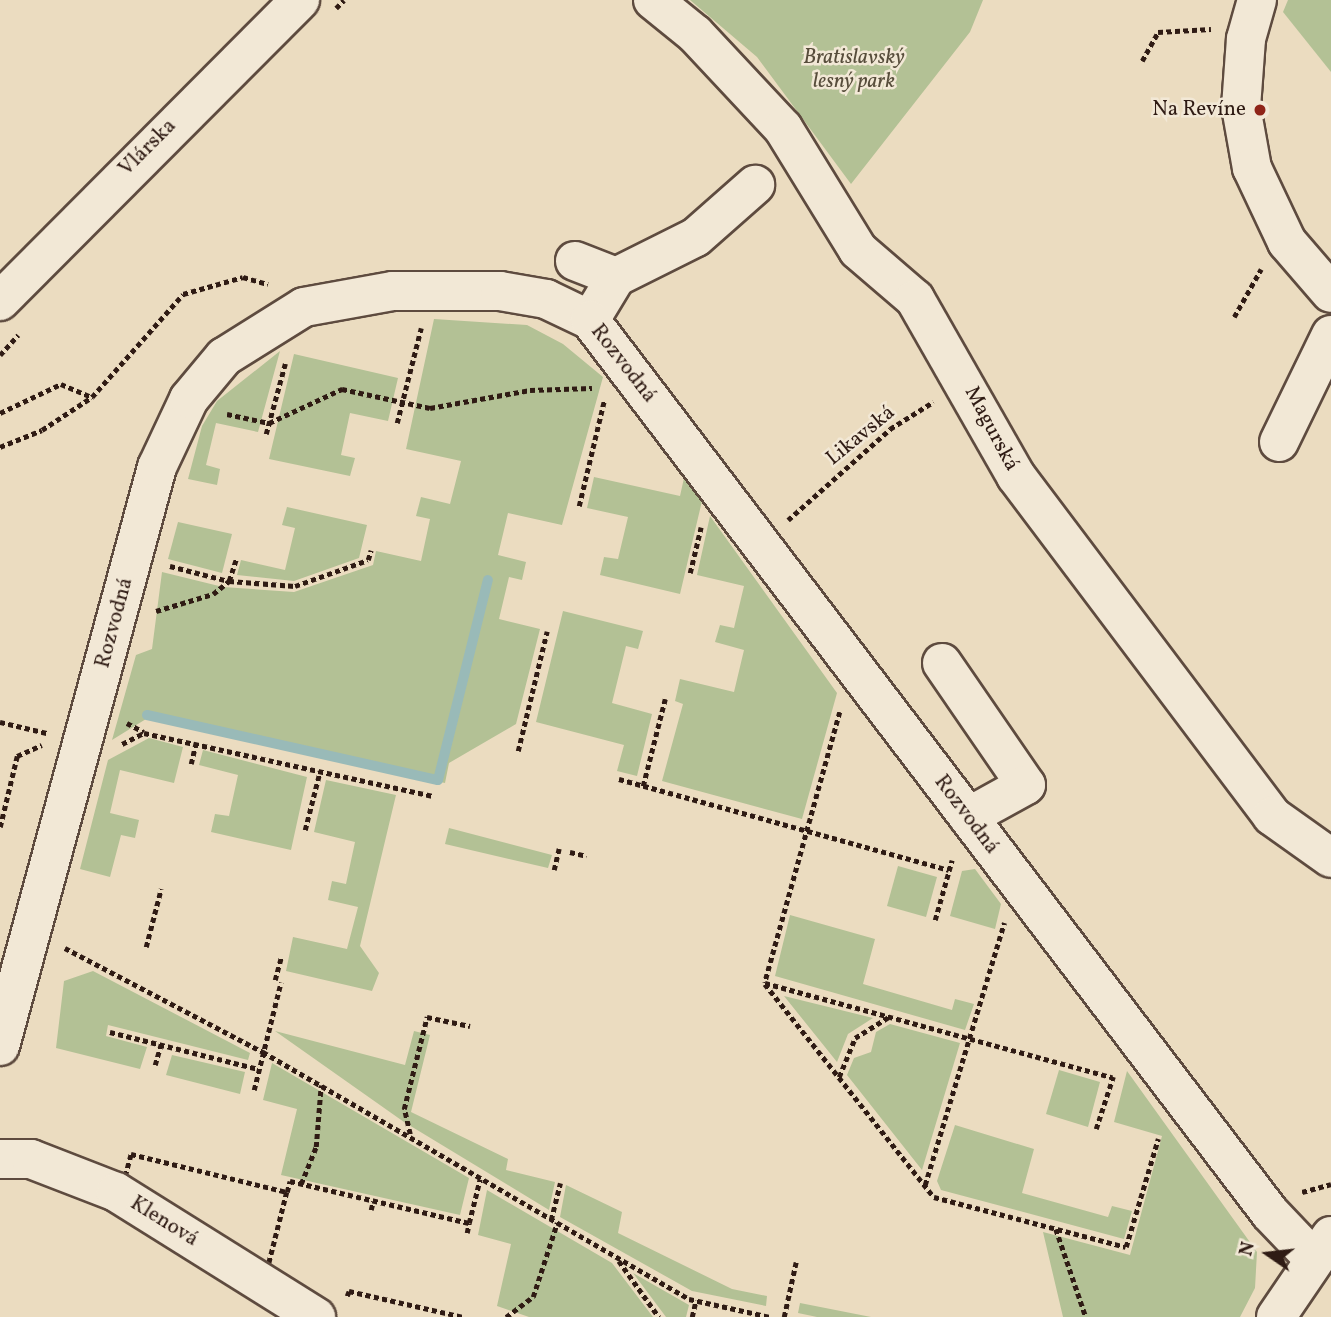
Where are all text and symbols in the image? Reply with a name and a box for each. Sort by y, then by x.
park label: Bratislavský lesný park [803,45,905,95]
place label: Na Revíne [1152,97,1246,123]
marker: Na Revíne [1252,102,1268,118]
street label: Vlárska [114,114,182,182]
street label: Rozvodná [585,320,661,408]
street label: Magurská [958,382,1024,476]
street label: Likavská [821,401,901,471]
street label: Rozvodná [91,575,139,671]
street label: Rozvodná [928,770,1004,860]
street label: Klenová [125,1191,203,1253]
north arrow [1233,1219,1303,1289]
text: N [1233,1239,1262,1259]

